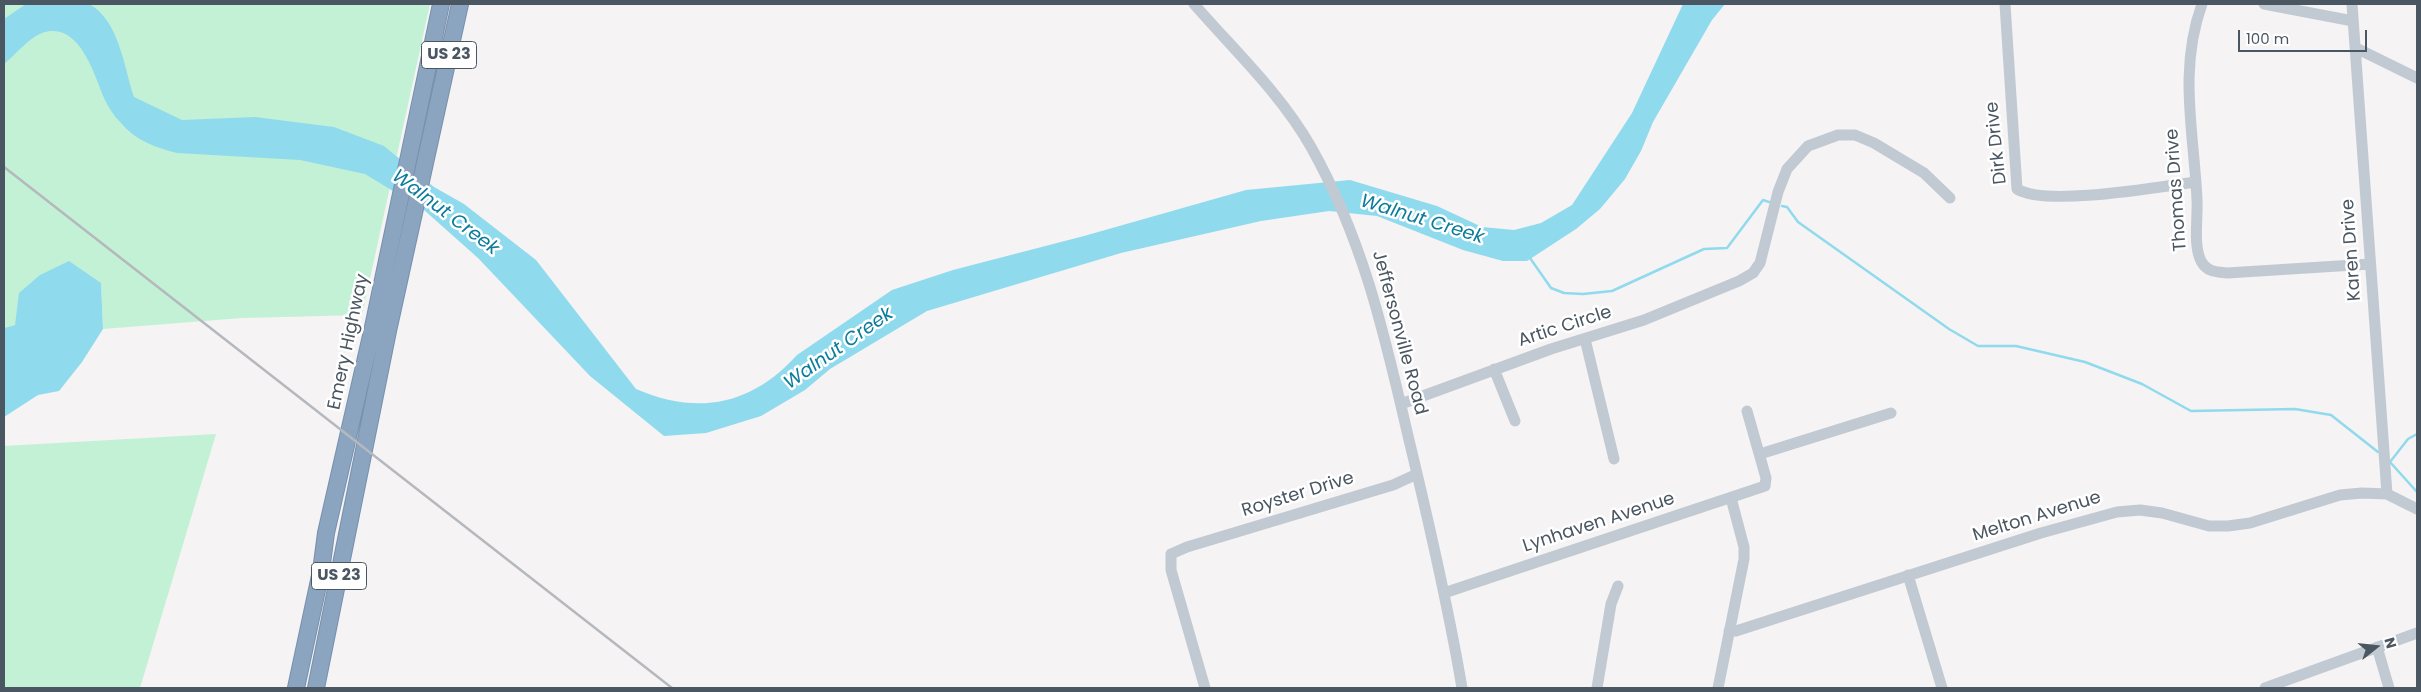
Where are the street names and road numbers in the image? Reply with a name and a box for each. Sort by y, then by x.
road number: US 23 [422,42,476,68]
street label: Dirk Drive [1982,101,2012,185]
street label: Thomas Drive [2162,128,2192,252]
street label: Karen Drive [2338,198,2366,302]
street label: Jeffersonville Road [1367,249,1431,417]
street label: Emery Highway [324,272,374,412]
street label: Artic Circle [1515,302,1615,352]
street label: Royster Drive [1239,468,1357,522]
street label: Melton Avenue [1970,487,2104,547]
street label: Lynhaven Avenue [1520,488,1678,558]
road number: US 23 [312,562,366,590]

